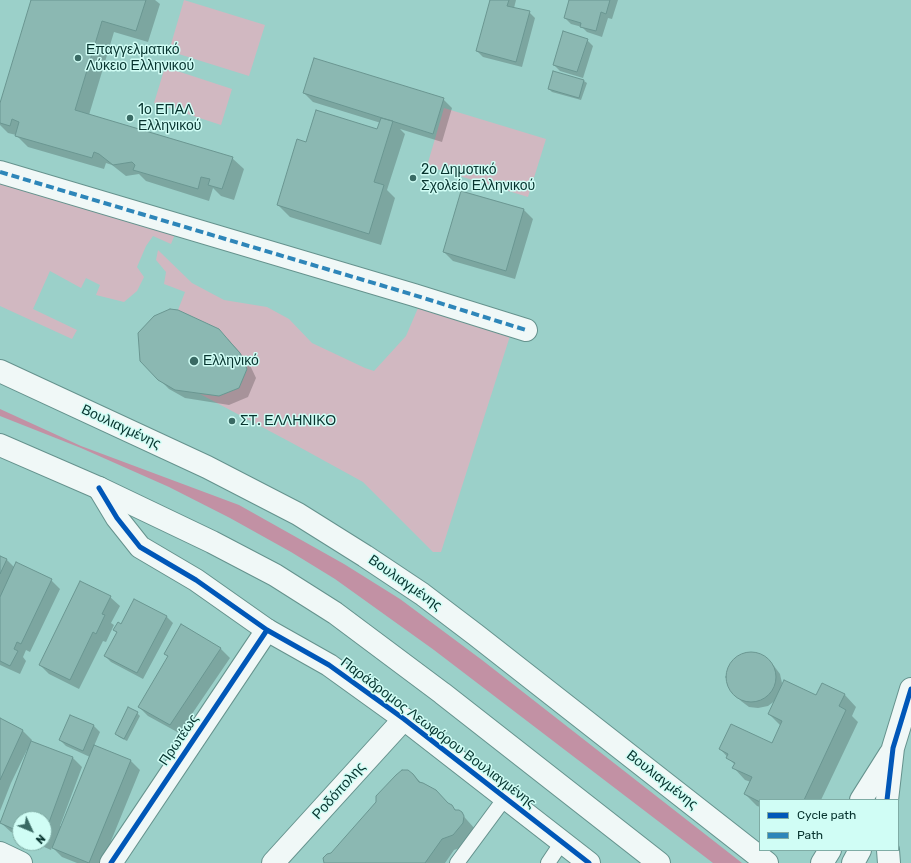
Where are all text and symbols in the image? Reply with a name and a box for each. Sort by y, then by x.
place label: Επαγγελματικό Λύκειο Ελληνικού [86,42,194,74]
marker: Επαγγελματικό Λύκειο Ελληνικού [73,53,83,63]
place label: 1ο ΕΠΑΛ Ελληνικού [138,102,202,134]
marker: 1ο ΕΠΑΛ Ελληνικού [125,113,135,123]
place label: 2ο Δημοτικό Σχολείο Ελληνικού [421,162,535,194]
marker: 2ο Δημοτικό Σχολείο Ελληνικού [408,173,418,183]
place label: Ελληνικό [203,353,259,369]
marker: Ελληνικό [188,355,200,367]
street label: Βουλιαγμένης [79,401,163,453]
place label: ΣΤ. ΕΛΛΗΝΙΚΟ [240,413,336,429]
marker: ΣΤ. ΕΛΛΗΝΙΚΟ [227,416,237,426]
street label: Βουλιαγμένης [365,552,445,614]
street label: Παράδρομος Λεωφόρου Βουλιαγμένης [337,654,539,812]
street label: Πρωτέως [156,711,202,769]
street label: Βουλιαγμένης [623,747,701,813]
street label: Ροδόπολης [309,759,369,823]
legend [759,799,899,851]
text: Cycle path [797,808,856,822]
north arrow [12,811,52,851]
text: Path [797,828,823,842]
text: N [33,832,48,846]

